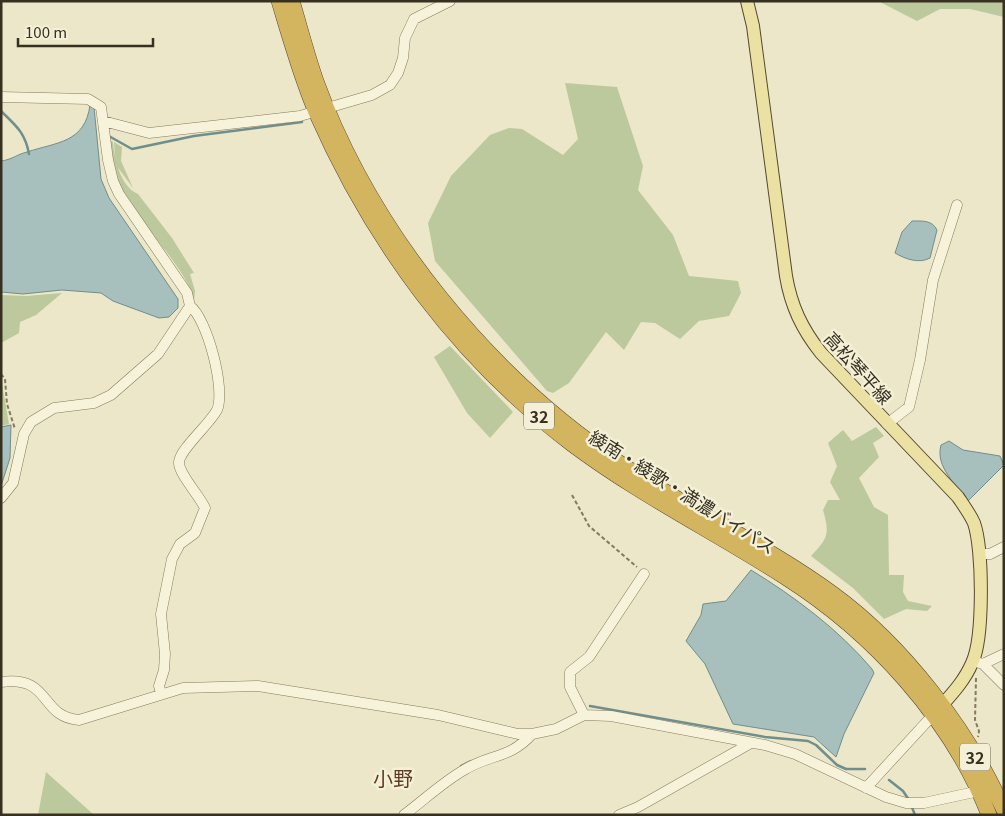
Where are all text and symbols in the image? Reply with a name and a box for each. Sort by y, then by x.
scale bar [18,15,152,47]
text: 100 m [25,21,67,42]
street label: 高松琴平線 [819,325,899,409]
road number: 32 [524,402,554,430]
street label: 綾南・綾歌・満濃バイパス [585,423,781,559]
road number: 32 [960,744,990,770]
district label: 小野 [373,763,413,792]

